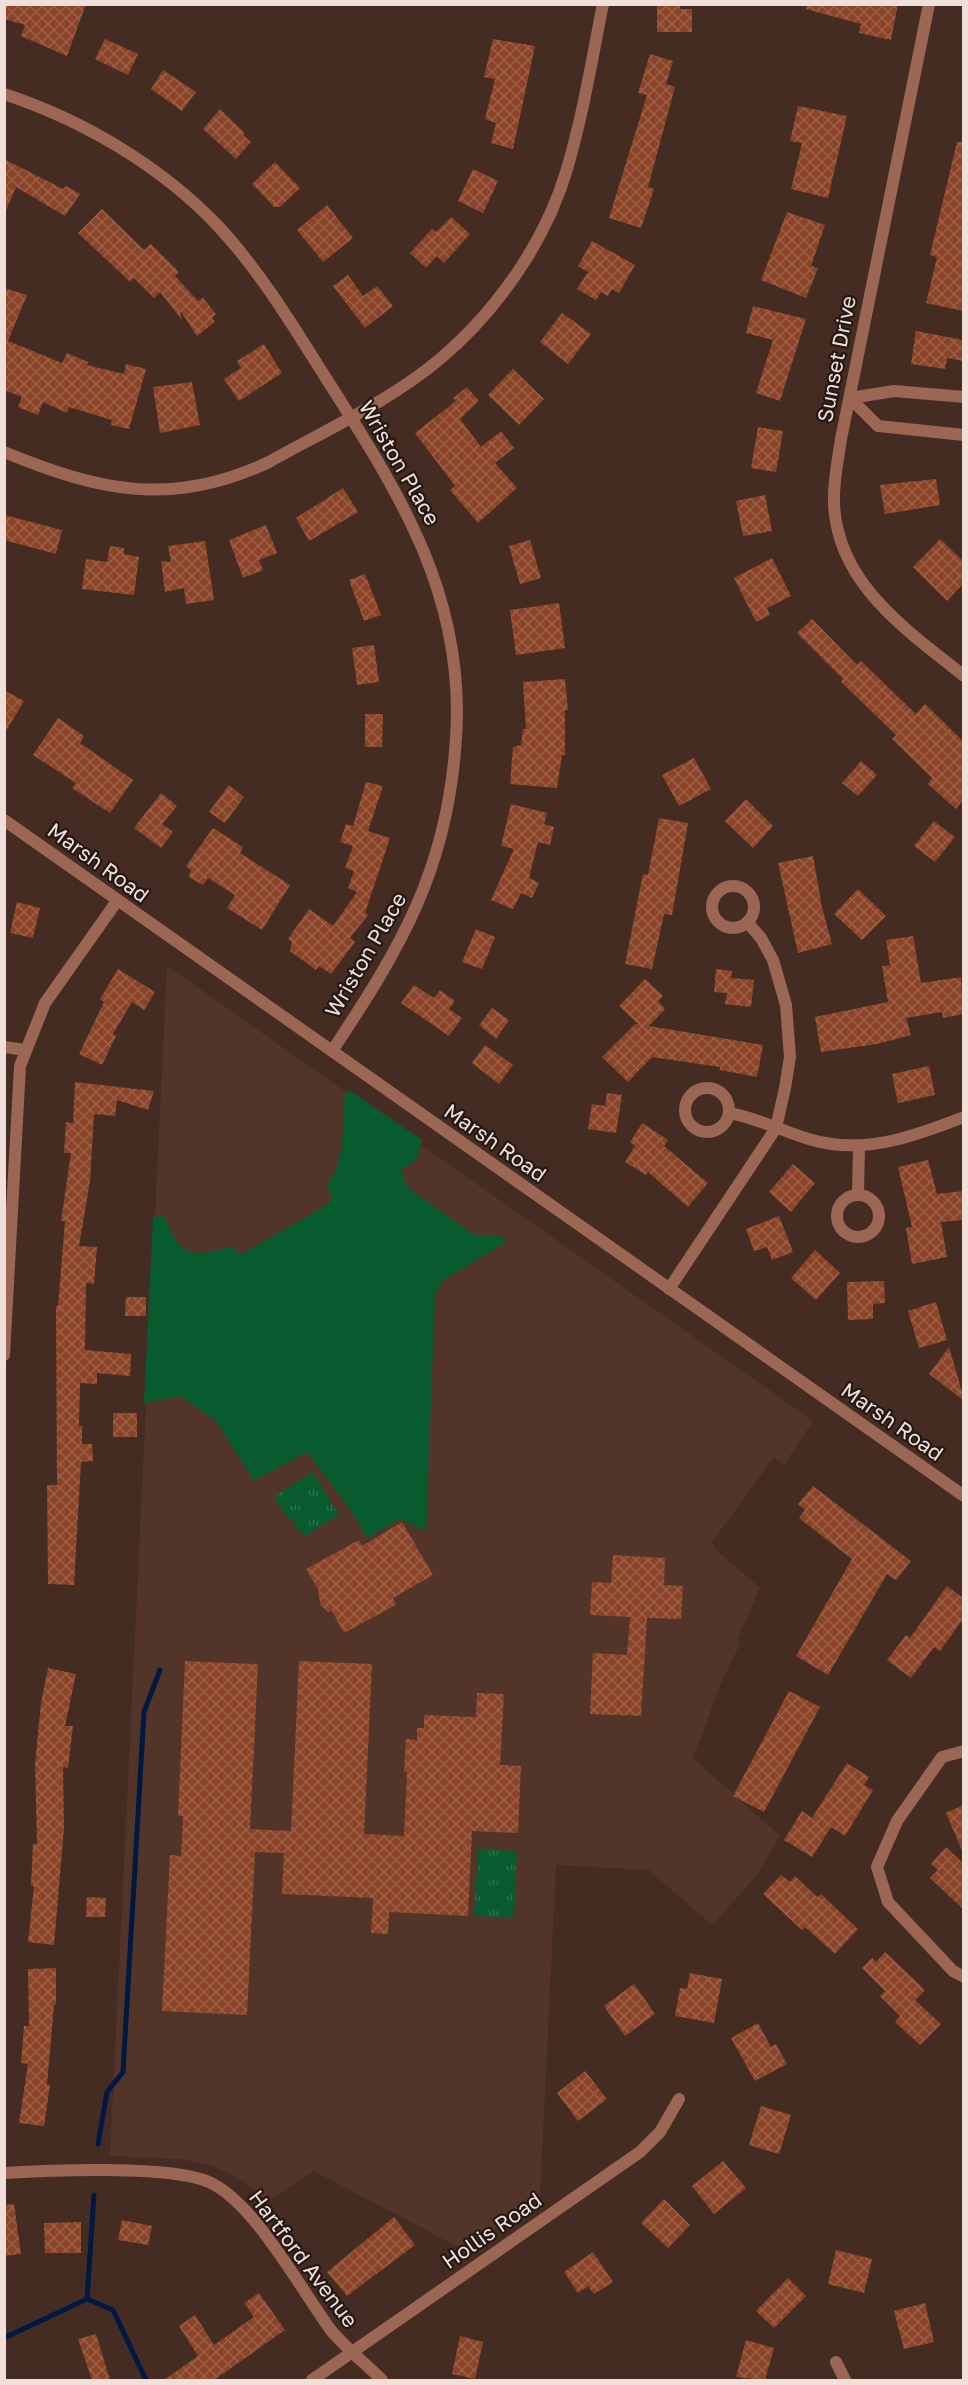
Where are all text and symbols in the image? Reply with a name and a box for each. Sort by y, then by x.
street label: Sunset Drive [811,293,861,424]
street label: Wriston Place [354,395,446,530]
street label: Marsh Road [43,817,154,908]
street label: Wriston Place [319,887,411,1022]
street label: Marsh Road [439,1097,552,1187]
street label: Marsh Road [836,1376,949,1466]
street label: Hartford Avenue [244,2185,364,2332]
street label: Hollis Road [437,2186,546,2274]

